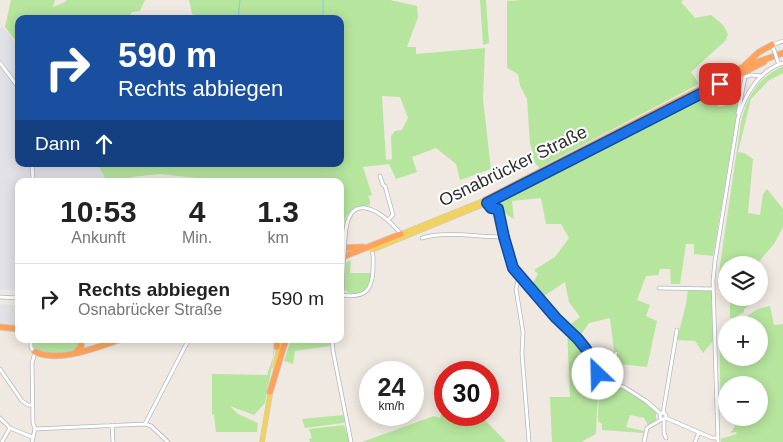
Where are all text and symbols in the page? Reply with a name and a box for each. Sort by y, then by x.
icon: right [35,35,100,100]
text: 590 m [118,35,217,74]
pin [699,63,741,105]
icon: arrive [706,70,734,98]
text: Rechts abbiegen [118,76,283,101]
street label: Osnabrücker Straße [436,121,590,211]
icon: ahead [90,130,118,158]
text: Dann [35,133,80,154]
text: 10:53 [60,195,137,228]
text: 4 [189,195,205,228]
text: 1.3 [257,195,299,228]
text: Ankunft [71,229,126,246]
text: Min. [182,229,212,246]
text: km [267,229,289,246]
map controls [718,256,768,426]
button: layers [718,256,768,306]
text: Rechts abbiegen [78,279,230,300]
icon: right [35,285,63,313]
text: 590 m [271,288,324,309]
text: Osnabrücker Straße [78,301,222,318]
button: + [718,316,768,366]
position arrow [571,347,623,399]
speed limit sign: 30 [434,361,499,426]
text: 24 [378,373,405,401]
button: − [718,376,768,426]
text: km/h [378,399,405,413]

